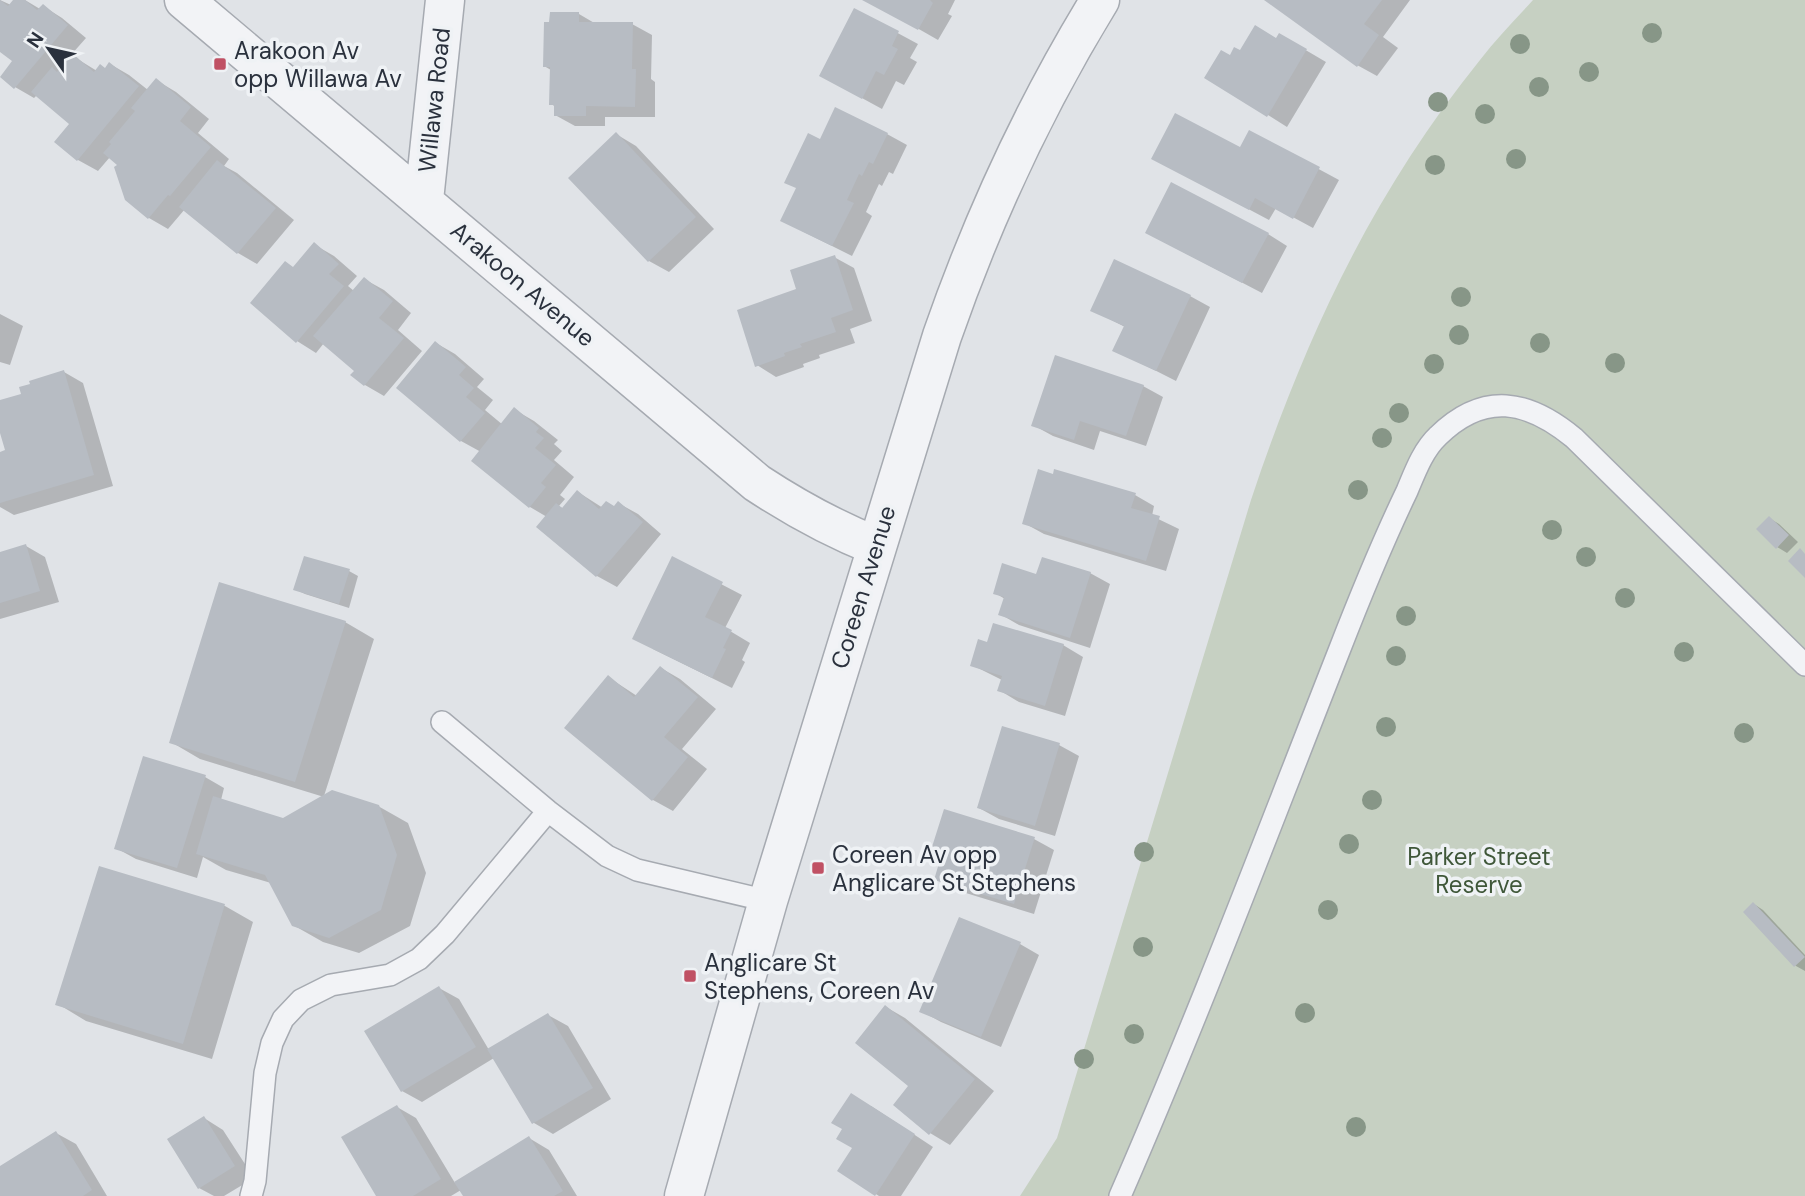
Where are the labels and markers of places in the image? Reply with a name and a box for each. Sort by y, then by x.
place label: Arakoon Av opp Willawa Av [234,35,402,94]
marker: Arakoon Av opp Willawa Av [212,56,228,72]
place label: Coreen Av opp Anglicare St Stephens [832,839,1076,898]
marker: Coreen Av opp Anglicare St Stephens [810,860,826,876]
place label: Anglicare St Stephens, Coreen Av [704,947,935,1006]
marker: Anglicare St Stephens, Coreen Av [682,968,698,984]

